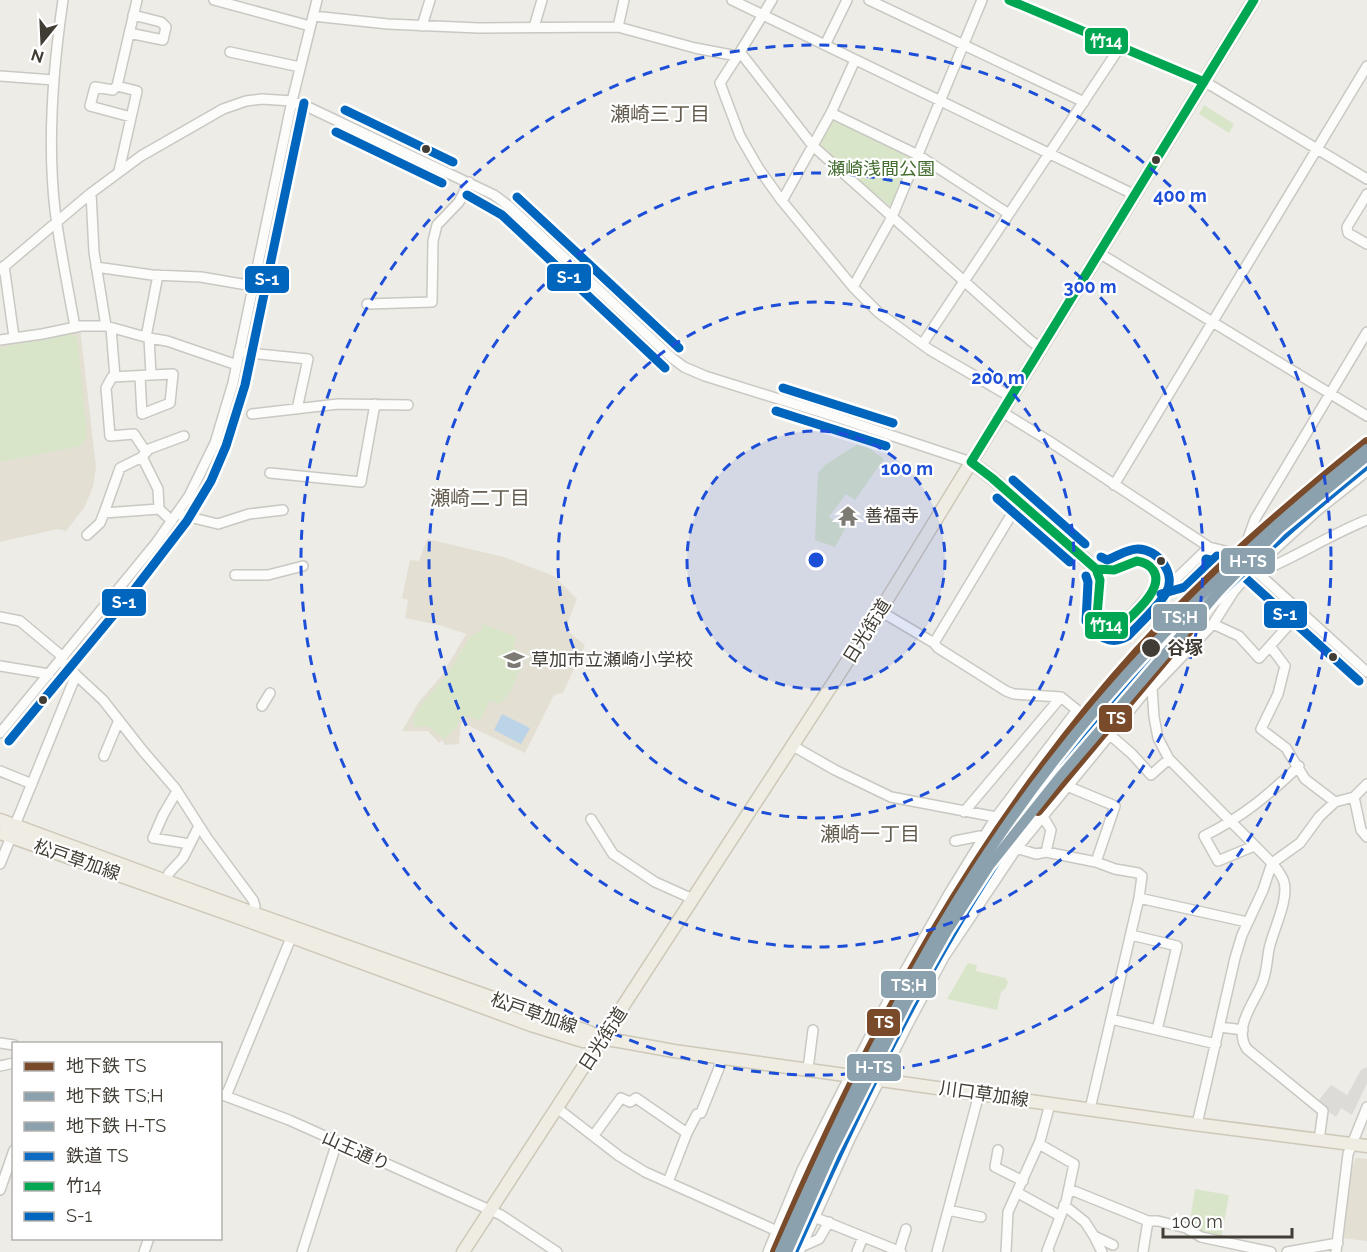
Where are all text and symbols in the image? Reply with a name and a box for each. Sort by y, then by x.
north arrow [12,12,72,72]
line badge: 竹14 [1084,27,1129,55]
text: 竹14 [1089,32,1123,51]
text: N [29,45,46,67]
district label: 瀬崎三丁目 [610,102,710,126]
unlabelled marker [420,143,432,155]
unlabelled marker [1150,154,1162,166]
park label: 瀬崎浅間公園 [827,158,935,179]
text: 400 m [1153,185,1207,206]
line badge: S-1 [546,263,592,292]
line badge: S-1 [244,265,290,294]
text: S-1 [557,268,581,287]
text: S-1 [255,270,279,289]
text: 300 m [1063,276,1117,297]
text: 200 m [971,367,1025,388]
text: 100 m [881,458,933,479]
district label: 瀬崎二丁目 [430,486,530,510]
temple icon: 善福寺 [836,504,860,528]
place label: 善福寺 [865,505,919,526]
line badge: H-TS [1220,547,1276,575]
centre of rings [806,550,826,570]
text: H-TS [1229,552,1267,571]
unlabelled marker [1155,555,1167,567]
line badge: S-1 [101,588,147,617]
text: S-1 [112,593,136,612]
street label: 日光街道 [839,595,895,667]
line badge: S-1 [1263,600,1308,629]
line badge: TS;H [1152,603,1208,632]
text: S-1 [1273,605,1297,624]
text: TS;H [1162,608,1198,627]
line badge: 竹14 [1084,611,1129,640]
text: 竹14 [1089,616,1123,635]
marker: 谷塚 [1140,637,1162,659]
place label: 谷塚 [1167,637,1203,658]
school or university icon: 草加市立瀬崎小学校 [502,648,526,672]
place label: 草加市立瀬崎小学校 [531,649,693,670]
unlabelled marker [1327,651,1339,663]
unlabelled marker [37,694,49,706]
line badge: TS [1098,704,1133,733]
text: TS [1106,709,1126,728]
district label: 瀬崎一丁目 [820,822,920,846]
street label: 松戸草加線 [31,835,123,884]
line badge: TS;H [880,970,937,999]
text: TS;H [891,976,927,995]
street label: 松戸草加線 [488,988,580,1037]
street label: 日光街道 [574,1003,631,1075]
line badge: TS [866,1008,901,1037]
text: TS [874,1013,894,1032]
legend [12,1042,222,1240]
line badge: H-TS [846,1053,902,1082]
text: 地下鉄 TS [66,1055,147,1076]
text: H-TS [855,1058,893,1077]
street label: 川口草加線 [938,1077,1030,1110]
text: 地下鉄 TS;H [66,1085,163,1106]
text: 地下鉄 H-TS [66,1115,166,1136]
street label: 山王通り [319,1126,393,1175]
text: 鉄道 TS [66,1145,129,1166]
text: 竹14 [66,1175,102,1196]
scale bar [1163,1201,1292,1239]
text: S-1 [66,1205,92,1226]
text: 100 m [1172,1211,1223,1232]

